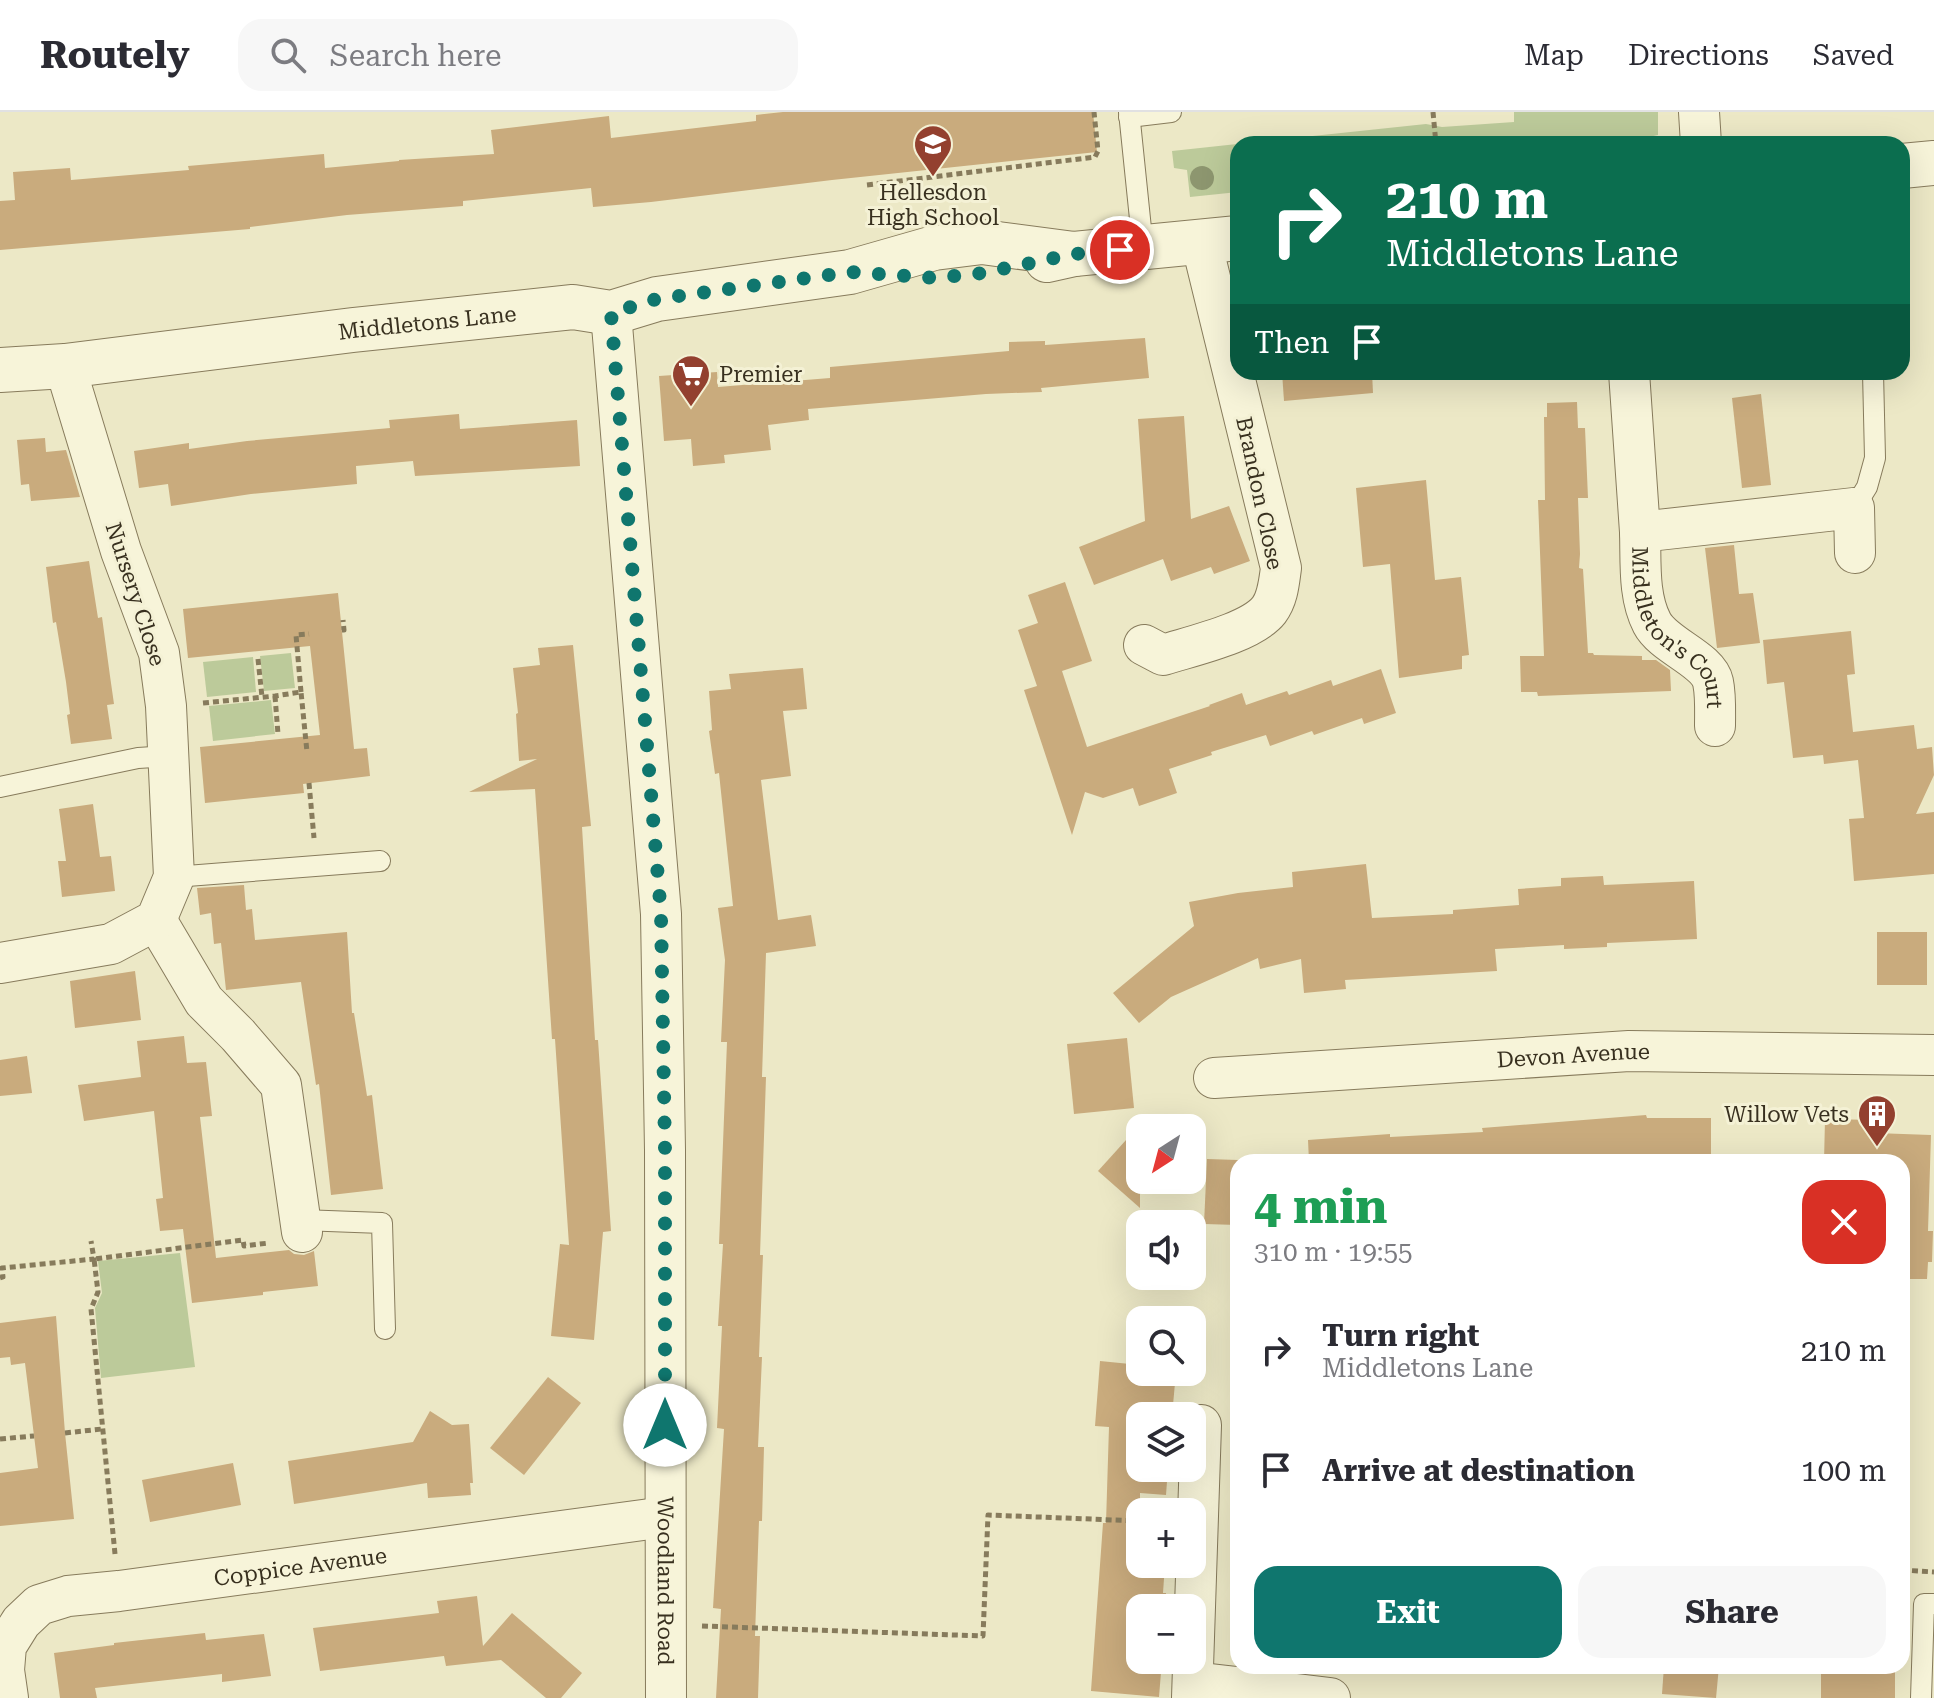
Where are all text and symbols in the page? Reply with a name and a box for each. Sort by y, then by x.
search box [238,19,798,91]
text: Routely [40,33,190,77]
icon: search [266,33,310,77]
text: Search here [330,38,501,73]
text: Map [1524,39,1584,72]
text: Directions [1628,39,1769,72]
text: Saved [1813,39,1894,72]
school or university icon: Hellesdon High School [912,123,954,178]
text: 210 m [1386,166,1548,232]
icon: right [1254,168,1358,272]
place label: Hellesdon High School [867,180,999,230]
pin [1086,216,1154,284]
icon: arrive [1098,228,1142,272]
text: Middletons Lane [1386,233,1679,275]
street label: Middletons Lane [337,301,518,345]
icon: arrive [1345,320,1389,364]
text: Then [1254,325,1329,360]
supermarket icon: Premier [670,353,712,408]
place label: Premier [719,362,802,387]
street label: Brandon Close [1231,414,1288,572]
street label: Nursery Close [101,519,170,669]
street label: Middleton's Court [1627,546,1727,709]
street label: Devon Avenue [1496,1039,1650,1073]
building icon: Willow Vets [1856,1093,1898,1148]
place label: Willow Vets [1724,1102,1849,1127]
north arrow [1126,1114,1206,1194]
map controls [1126,1114,1206,1674]
text: 4 min [1254,1179,1387,1235]
button: close [1802,1180,1886,1264]
button: sound [1126,1210,1206,1290]
text: 310 m · 19:55 [1254,1237,1413,1267]
button: search [1126,1306,1206,1386]
text: Turn right [1322,1318,1479,1353]
icon: right [1254,1328,1298,1372]
text: 210 m [1801,1333,1886,1368]
text: Middletons Lane [1322,1353,1533,1383]
position arrow [623,1383,707,1467]
button: layers [1126,1402,1206,1482]
icon: arrive [1254,1448,1298,1492]
text: Arrive at destination [1322,1453,1635,1488]
text: 100 m [1801,1453,1886,1488]
street label: Woodland Road [653,1496,678,1666]
button: + [1126,1498,1206,1578]
street label: Coppice Avenue [212,1543,388,1591]
button: Exit [1254,1566,1562,1658]
button: Share [1578,1566,1886,1658]
button: − [1126,1594,1206,1674]

